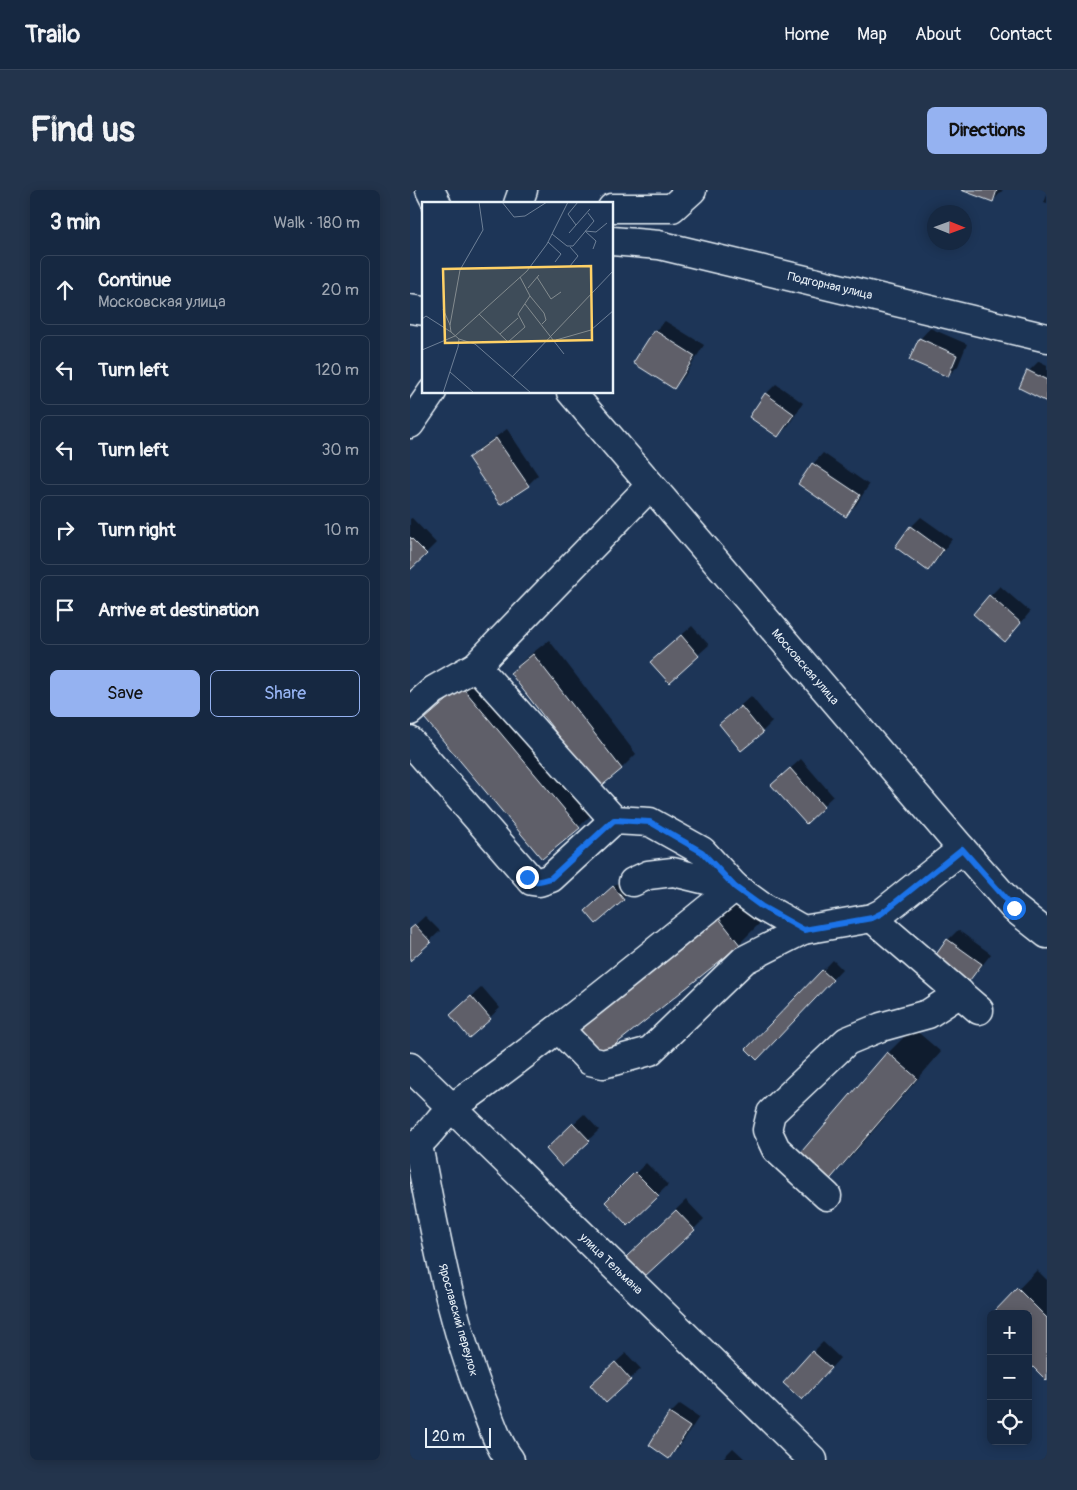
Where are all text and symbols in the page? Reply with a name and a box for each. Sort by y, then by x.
text: Trailo [25,20,80,49]
text: Home [784,23,829,46]
text: Map [857,23,887,46]
text: About [915,23,961,46]
text: Contact [989,23,1052,46]
button: Directions [927,107,1047,154]
text: Find us [30,108,135,152]
inset map [422,202,614,394]
north arrow [927,205,972,250]
text: 3 min [50,209,100,236]
text: Walk · 180 m [273,213,360,233]
text: Continue [98,268,171,292]
street label: Подгорная улица [786,269,874,303]
icon: ahead [51,276,79,304]
text: 20 m [321,280,359,300]
text: Московская улица [98,292,226,312]
icon: left [51,356,79,384]
text: Turn left [98,358,168,382]
text: 120 m [315,360,359,380]
icon: left [51,436,79,464]
text: Turn left [98,438,168,462]
text: 30 m [321,440,359,460]
icon: right [51,516,79,544]
text: Turn right [98,518,176,542]
text: 10 m [324,520,359,540]
icon: arrive [51,596,79,624]
text: Arrive at destination [98,598,259,622]
street label: Московская улица [768,626,842,708]
button: Save [50,670,200,717]
button: Share [210,670,360,717]
route end [516,866,539,889]
route start [1003,897,1026,920]
street label: улица Тельмана [576,1229,646,1298]
street label: Ярославский переулок [435,1262,481,1378]
map controls [987,1310,1032,1445]
button: + [987,1310,1032,1355]
button: − [987,1355,1032,1400]
button: locate [987,1400,1032,1445]
scale bar [425,1425,491,1448]
text: 20 m [432,1428,465,1445]

